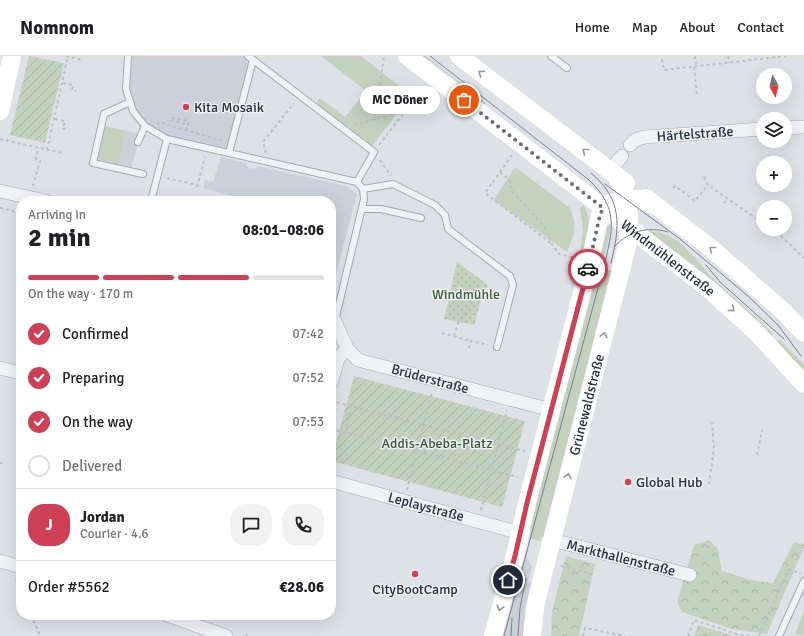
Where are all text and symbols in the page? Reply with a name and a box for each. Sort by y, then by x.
text: Nomnom [20,16,94,40]
text: Home [575,19,610,36]
text: Map [632,19,657,36]
text: About [679,19,715,36]
text: Contact [737,19,784,36]
north arrow [756,68,792,104]
map controls [756,68,792,236]
one-way arrow [479,71,486,78]
pin [447,83,481,117]
callout: MC Döner [360,86,440,114]
icon: bag [453,89,475,111]
text: MC Döner [372,92,428,108]
place label: Kita Mosaik [194,99,264,116]
marker: Kita Mosaik [181,102,191,112]
button: layers [756,112,792,148]
street label: Härtelstraße [656,123,734,145]
one-way arrow [583,149,590,156]
button: + [756,156,792,192]
button: − [756,200,792,236]
text: Arriving in [28,207,86,223]
street label: Windmühlenstraße [618,216,719,299]
text: 08:01–08:06 [243,221,324,239]
text: 2 min [28,222,91,254]
one-way arrow [709,246,716,253]
courier [568,249,608,289]
icon: car [577,258,599,280]
text: On the way · 170 m [28,286,133,302]
park label: Windmühle [432,286,500,303]
one-way arrow [727,305,734,312]
icon: check [28,323,50,345]
text: Confirmed [62,325,129,343]
text: 07:42 [292,326,324,342]
one-way arrow [599,332,608,339]
street label: Grünewaldstraße [565,352,608,457]
street label: Brüderstraße [389,360,471,398]
icon: check [28,367,50,389]
text: Preparing [62,369,125,387]
text: 07:52 [292,370,324,386]
icon: check [28,411,50,433]
text: On the way [62,413,133,431]
text: 07:53 [292,414,324,430]
park label: Addis-Abeba-Platz [382,435,492,452]
text: Delivered [62,457,122,475]
one-way arrow [564,473,572,479]
place label: Global Hub [636,474,702,491]
marker: Global Hub [623,477,633,487]
street label: Leplaystraße [386,489,466,525]
button: chat [230,504,272,546]
button: phone [282,504,324,546]
text: Jordan [80,508,125,526]
text: J [45,516,53,534]
text: Courier · 4.6 [80,526,149,542]
street label: Markthallenstraße [565,536,677,580]
pin [491,563,525,597]
marker: CityBootCamp [410,569,420,579]
icon: home [497,569,519,591]
text: Order #5562 [28,578,110,596]
text: €28.06 [279,578,324,596]
place label: CityBootCamp [372,581,458,598]
one-way arrow [497,605,505,611]

